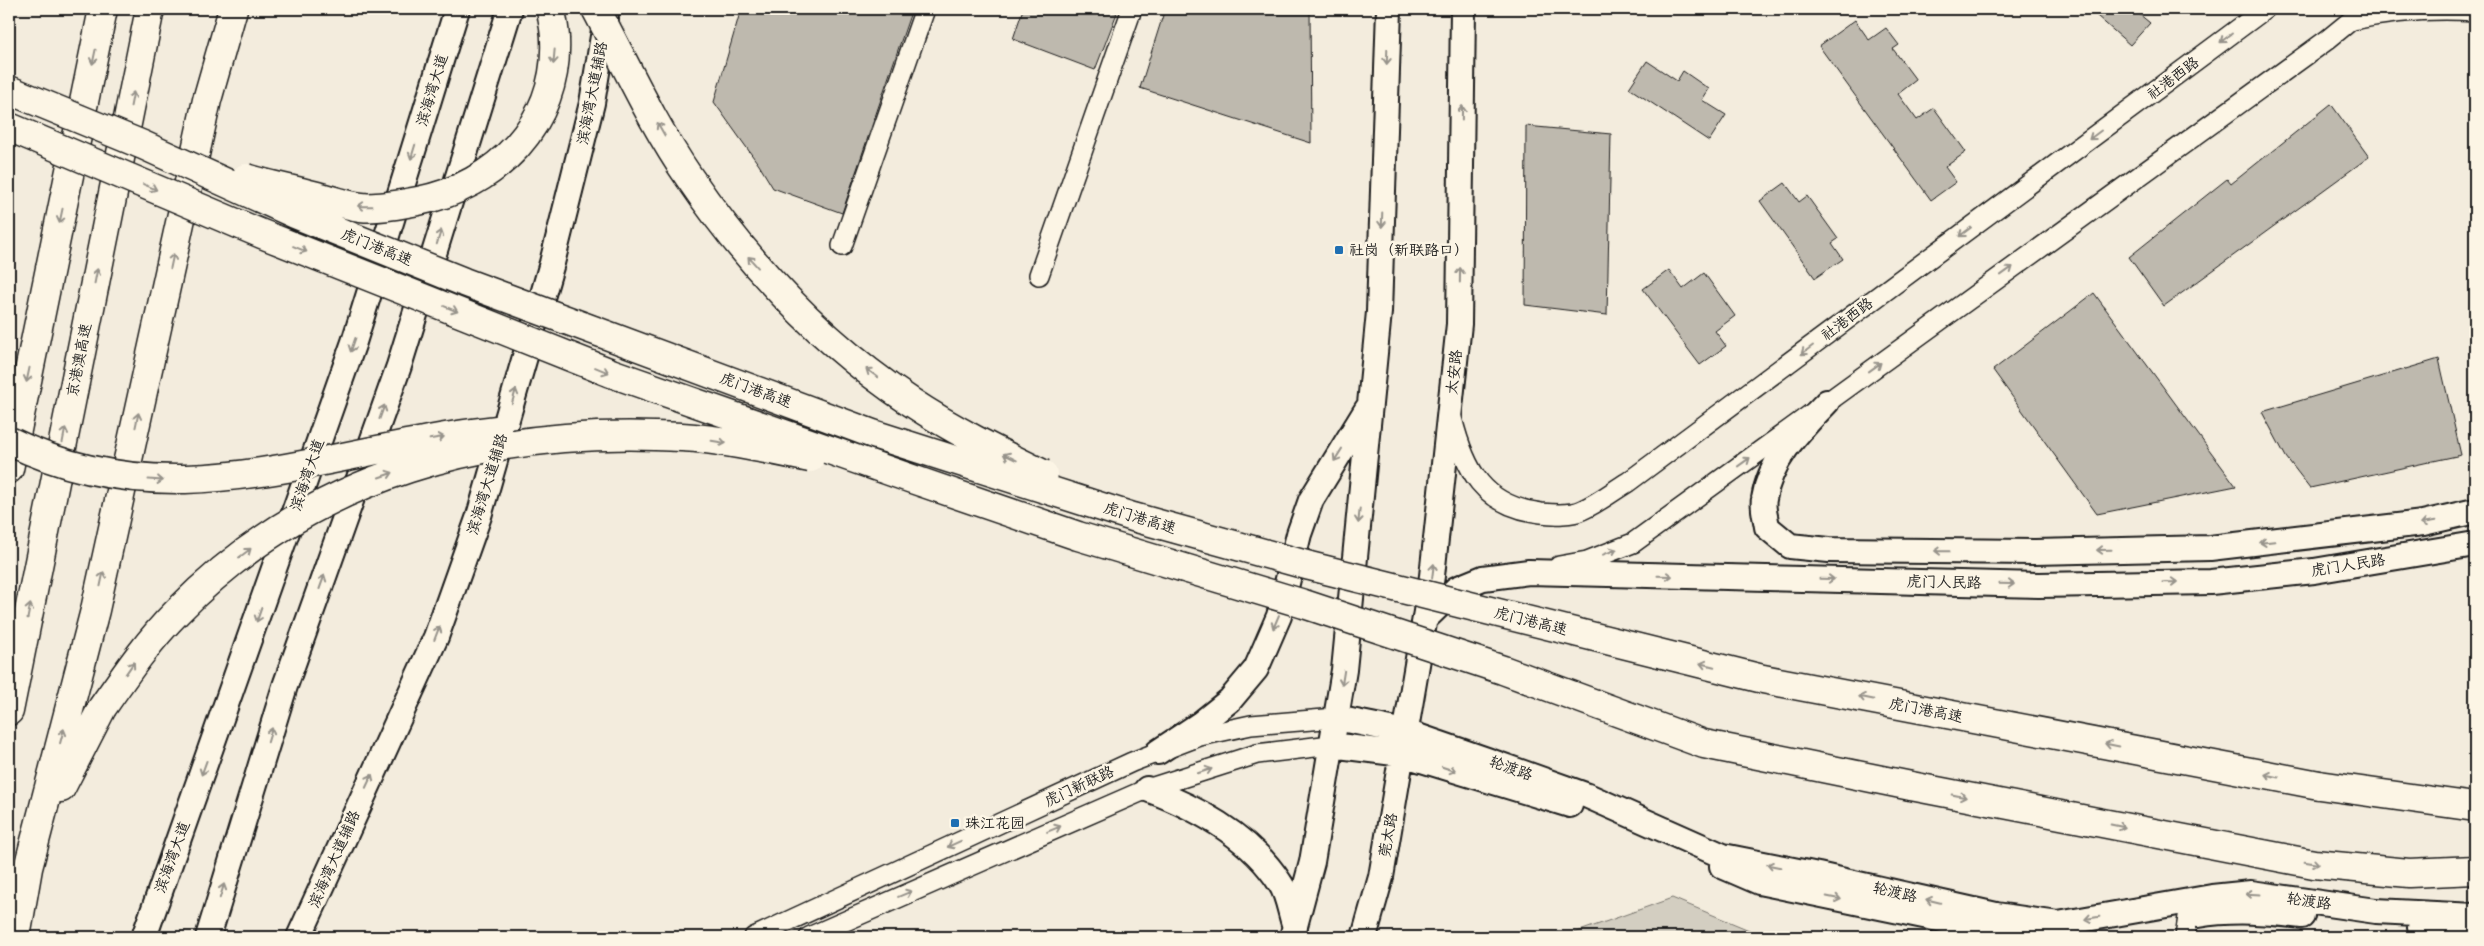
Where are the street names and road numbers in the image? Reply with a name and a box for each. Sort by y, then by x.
street label: 滨海湾大道辅路 [571,39,611,146]
street label: 滨海湾大道 [411,51,452,129]
street label: 社港西路 [2142,51,2202,103]
street label: 虎门港高速 [339,223,416,269]
street label: 社港西路 [1816,292,1876,344]
street label: 京港澳高速 [61,321,95,399]
street label: 太安路 [1441,348,1465,395]
street label: 虎门港高速 [718,367,795,411]
street label: 滨海湾大道辅路 [461,431,511,537]
street label: 滨海湾大道 [284,436,328,513]
street label: 虎门港高速 [1101,497,1179,538]
street label: 虎门人民路 [2309,548,2386,580]
street label: 虎门人民路 [1906,570,1982,592]
street label: 虎门港高速 [1492,601,1570,639]
street label: 虎门港高速 [1887,692,1965,726]
street label: 轮渡路 [1487,750,1536,784]
street label: 虎门新联路 [1040,760,1117,810]
street label: 滨海湾大道辅路 [303,807,364,911]
street label: 莞太路 [1373,811,1401,859]
street label: 滨海湾大道 [149,818,193,895]
street label: 轮渡路 [1871,876,1919,906]
street label: 轮渡路 [2285,887,2333,913]

